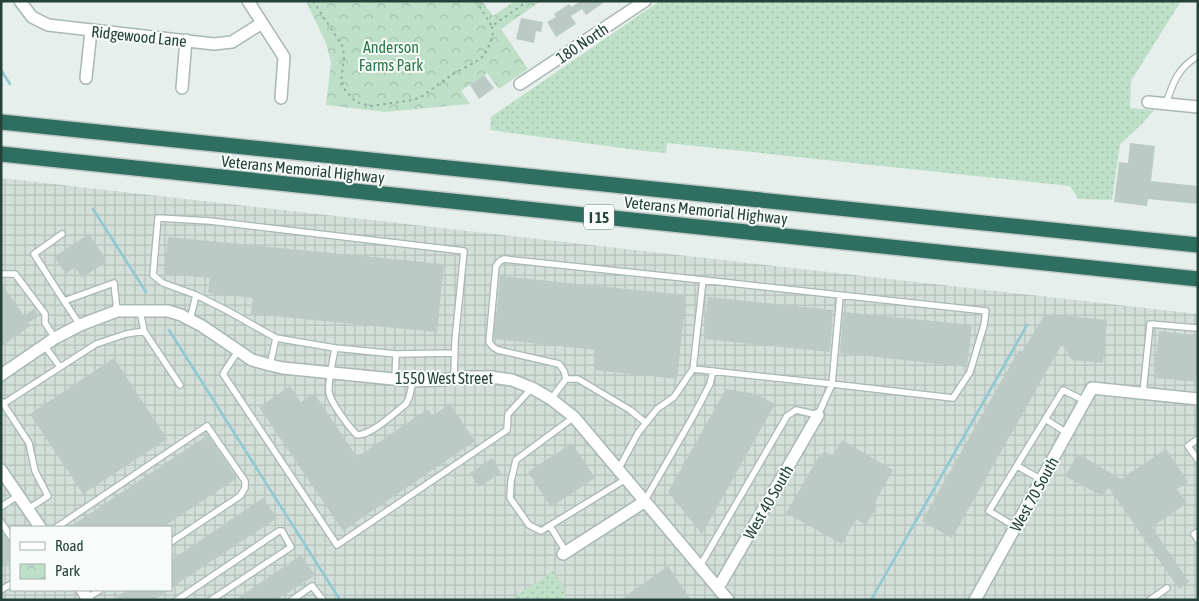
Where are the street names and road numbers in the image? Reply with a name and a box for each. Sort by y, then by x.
street label: 180 North [553,19,611,67]
street label: Ridgewood Lane [90,22,188,51]
street label: Veterans Memorial Highway [220,151,386,188]
street label: Veterans Memorial Highway [623,192,789,229]
road number: I 15 [584,204,614,230]
street label: 1550 West Street [395,369,493,387]
street label: West 70 South [1006,454,1062,534]
street label: West 40 South [740,462,796,542]

